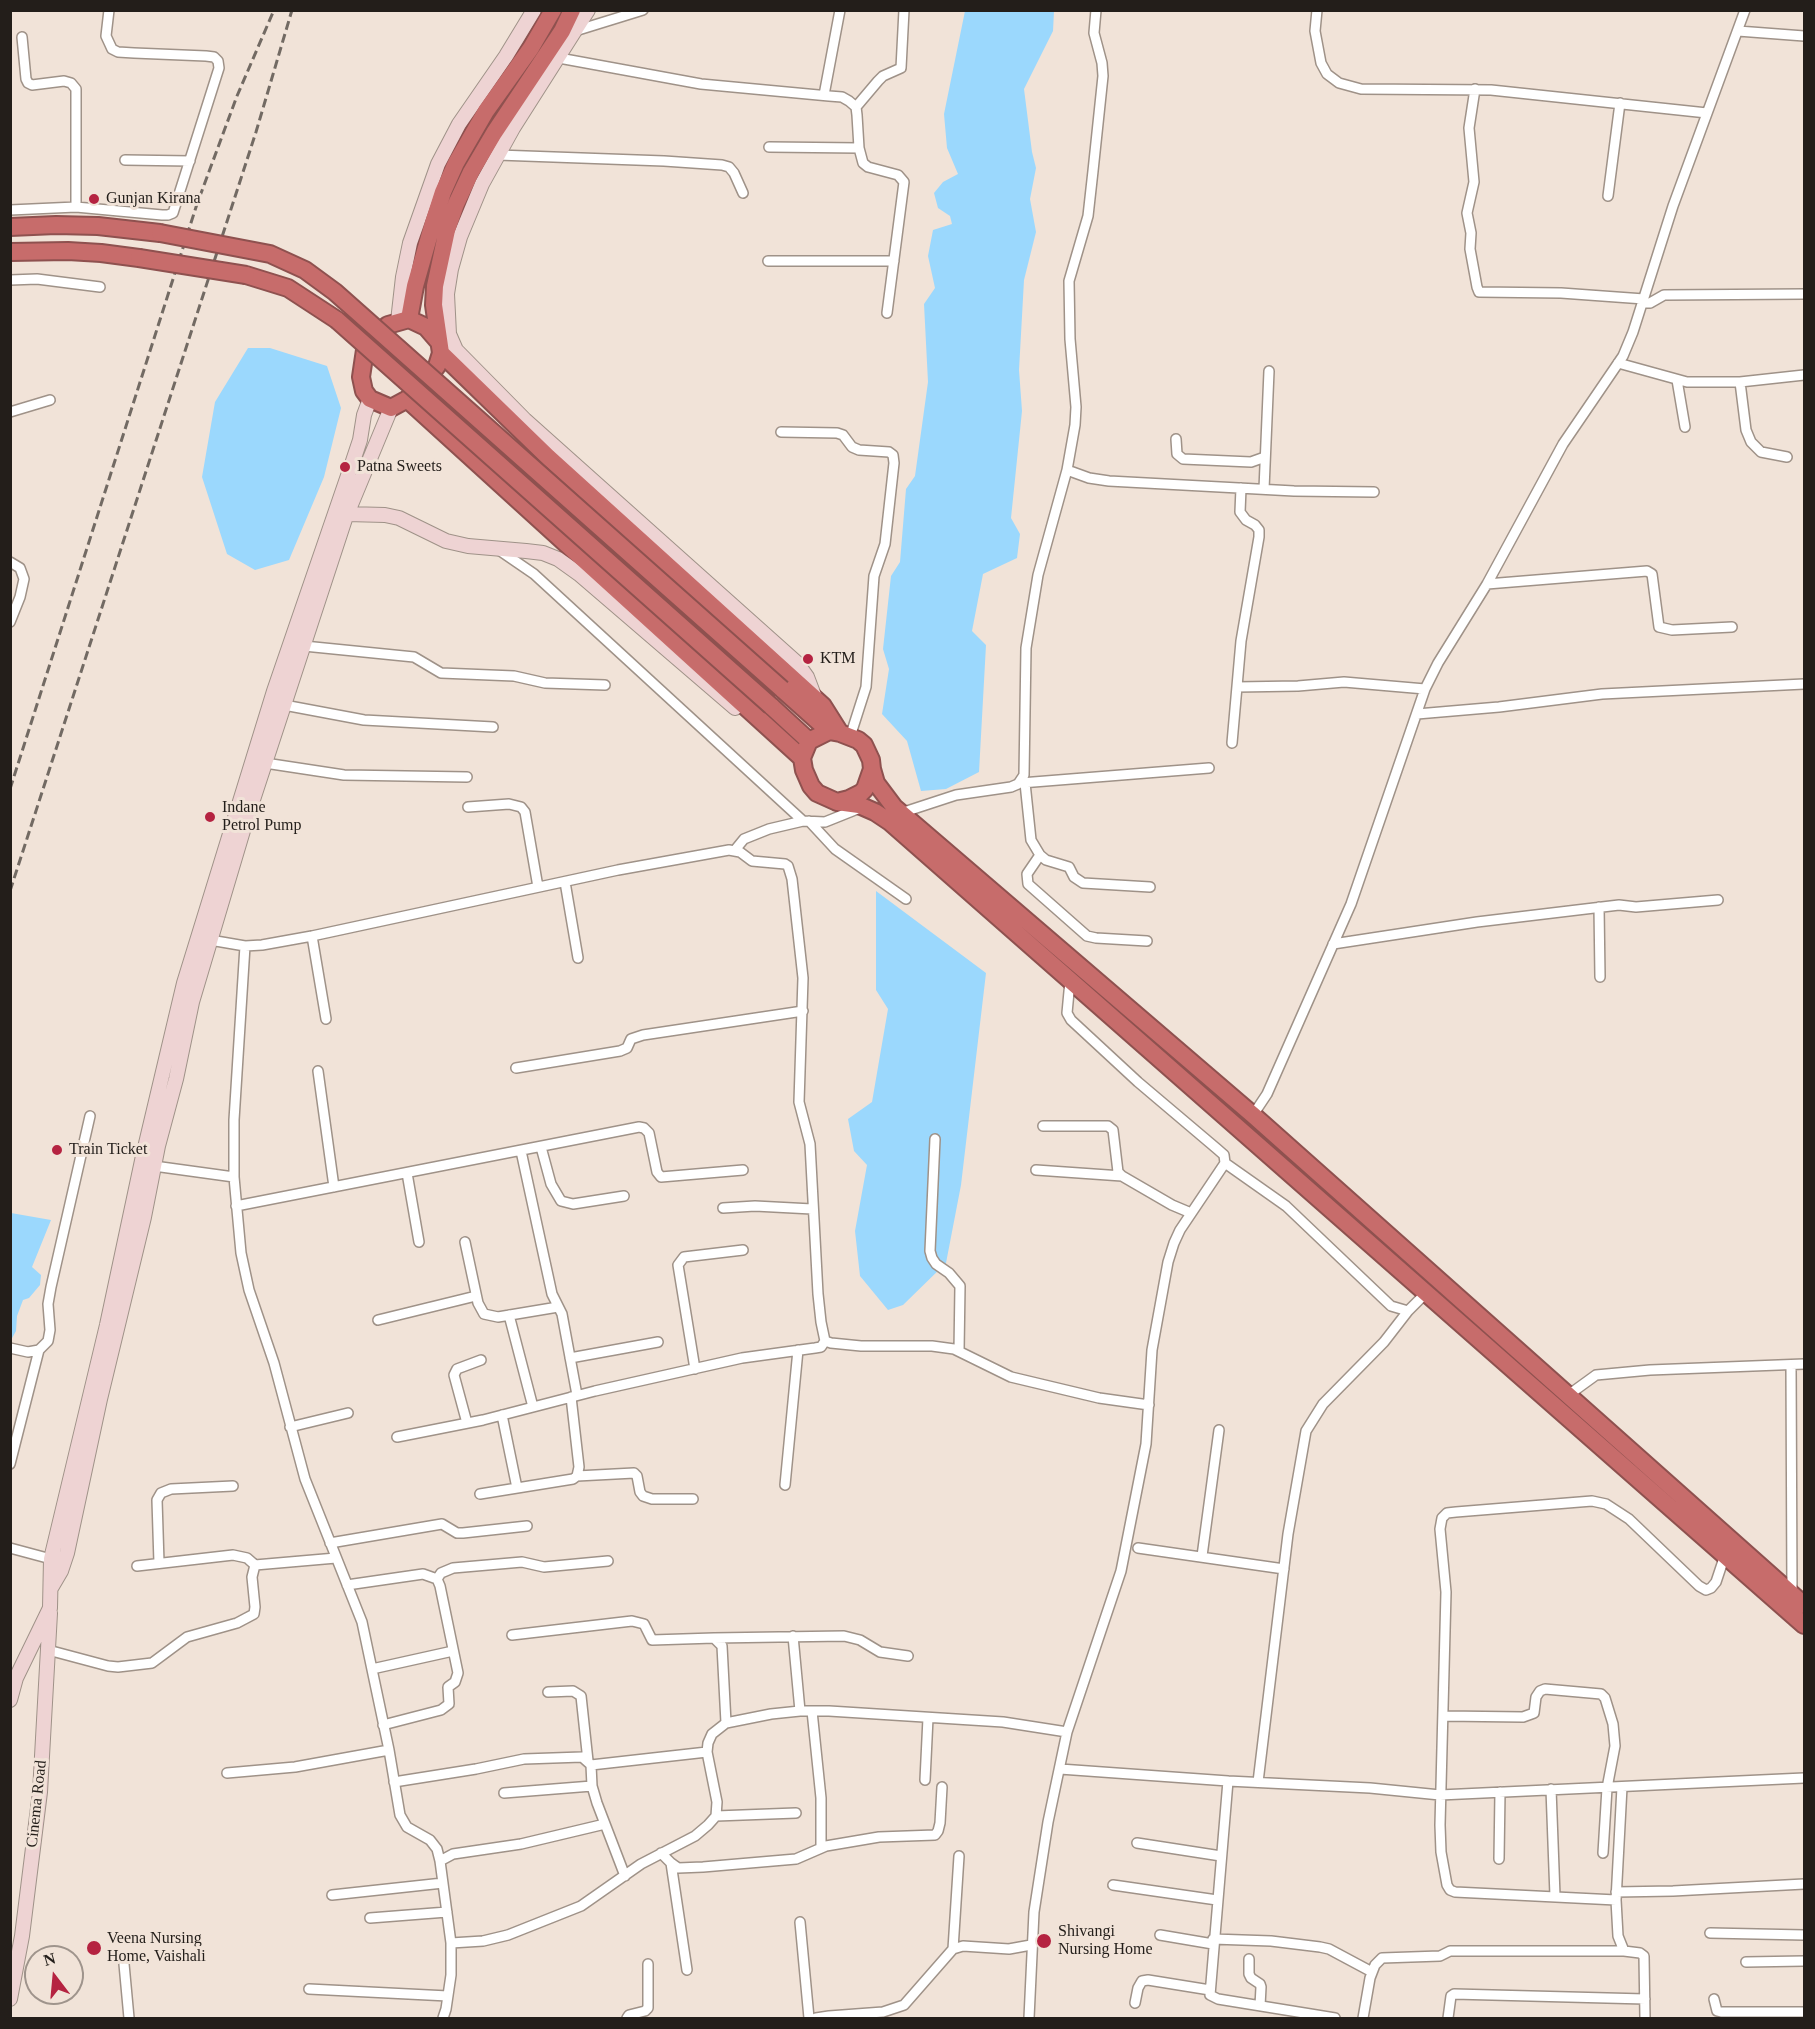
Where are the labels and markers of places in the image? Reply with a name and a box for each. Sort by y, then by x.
place label: Gunjan Kirana [106,189,201,209]
marker: Gunjan Kirana [87,192,101,206]
place label: Patna Sweets [357,457,442,477]
marker: Patna Sweets [338,460,352,474]
place label: KTM [820,649,856,669]
marker: KTM [801,652,815,666]
place label: Indane Petrol Pump [222,798,302,836]
marker: Indane Petrol Pump [203,810,217,824]
place label: Train Ticket [69,1140,147,1160]
marker: Train Ticket [50,1143,64,1157]
place label: Shivangi Nursing Home [1058,1922,1153,1960]
place label: Veena Nursing Home, Vaishali [107,1929,206,1967]
marker: Shivangi Nursing Home [1035,1932,1053,1950]
marker: Veena Nursing Home, Vaishali [85,1939,103,1957]

